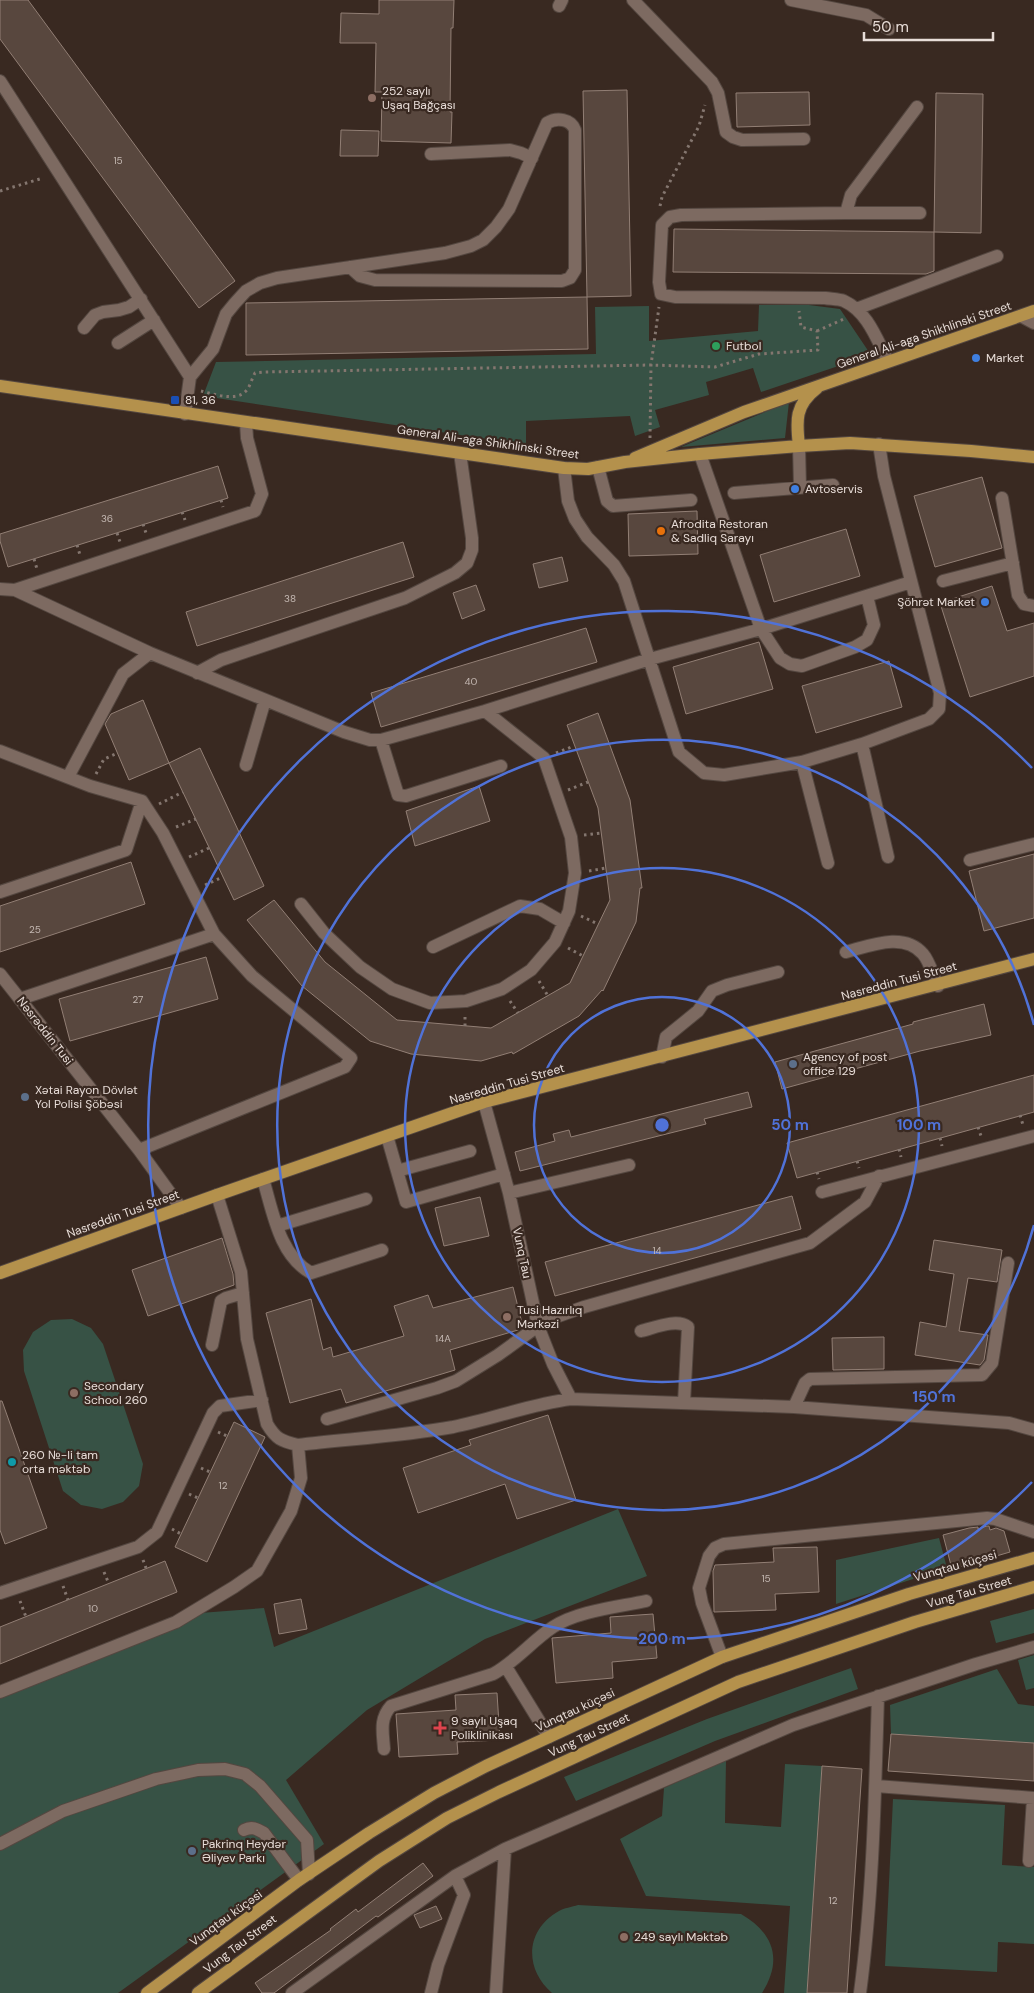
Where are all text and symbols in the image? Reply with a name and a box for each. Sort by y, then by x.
scale bar [864,10,993,42]
text: 50 m [872,17,909,37]
place label: 252 saylı Uşaq Bağçası [382,83,455,113]
marker: 252 saylı Uşaq Bağçası [366,92,378,104]
house number: 15 [113,154,123,167]
street label: General Ali-aga Shikhlinski Street [835,297,1014,372]
place label: Futbol [726,338,761,354]
marker: Futbol [710,340,722,352]
place label: Market [986,350,1024,366]
marker: Market [970,352,982,364]
place label: 81, 36 [185,392,216,408]
marker: 81, 36 [169,394,181,406]
street label: General Ali-aga Shikhlinski Street [396,421,580,463]
place label: Avtoservis [805,481,863,497]
marker: Avtoservis [789,483,801,495]
house number: 36 [101,512,113,525]
place label: Afrodita Restoran & Sadliq Sarayı [671,516,768,546]
marker: Afrodita Restoran & Sadliq Sarayı [655,525,667,537]
house number: 38 [284,592,296,605]
place label: Şöhrət Market [897,594,975,610]
marker: Şöhrət Market [979,596,991,608]
house number: 40 [465,675,478,688]
house number: 25 [29,923,41,936]
street label: Nasreddin Tusi Street [839,958,959,1004]
house number: 27 [133,993,143,1006]
street label: Nəsrəddin Tusi [13,994,77,1068]
place label: Agency of post office 129 [803,1049,888,1079]
marker: Agency of post office 129 [787,1058,799,1070]
street label: Nasreddin Tusi Street [448,1060,567,1108]
place label: Xətai Rayon Dövlət Yol Polisi Şöbəsi [35,1082,138,1112]
marker: Xətai Rayon Dövlət Yol Polisi Şöbəsi [19,1091,31,1103]
text: 50 m [771,1115,809,1135]
text: 100 m [897,1115,941,1135]
centre of rings [653,1116,671,1134]
street label: Nasreddin Tusi Street [64,1186,182,1242]
street label: Vunq Tau [509,1226,535,1280]
house number: 14 [652,1244,662,1257]
place label: Tusi Hazırlıq Mərkəzi [517,1302,582,1332]
marker: Tusi Hazırlıq Mərkəzi [501,1311,513,1323]
house number: 14A [435,1332,451,1345]
place label: Secondary School 260 [84,1378,147,1408]
marker: Secondary School 260 [68,1387,80,1399]
text: 150 m [913,1387,956,1407]
place label: 260 №-li tam orta məktəb [22,1447,98,1477]
marker: 260 №-li tam orta məktəb [6,1456,18,1468]
house number: 12 [219,1479,228,1492]
street label: Vunqtau küçəsi [911,1546,999,1586]
house number: 15 [761,1572,771,1585]
street label: Vung Tau Street [924,1572,1014,1612]
house number: 10 [88,1602,98,1615]
text: 200 m [638,1629,686,1649]
street label: Vunqtau küçəsi [533,1685,617,1735]
street label: Vung Tau Street [546,1709,633,1761]
place label: 9 saylı Uşaq Poliklinikası [451,1713,517,1743]
marker: 9 saylı Uşaq Poliklinikası [433,1721,447,1735]
place label: Pakrinq Heydər Əliyev Parkı [202,1836,286,1866]
marker: Pakrinq Heydər Əliyev Parkı [186,1845,198,1857]
street label: Vunqtau küçəsi [187,1886,266,1950]
house number: 12 [829,1894,838,1907]
street label: Vung Tau Street [200,1911,280,1977]
place label: 249 saylı Məktəb [634,1929,728,1945]
marker: 249 saylı Məktəb [618,1931,630,1943]

